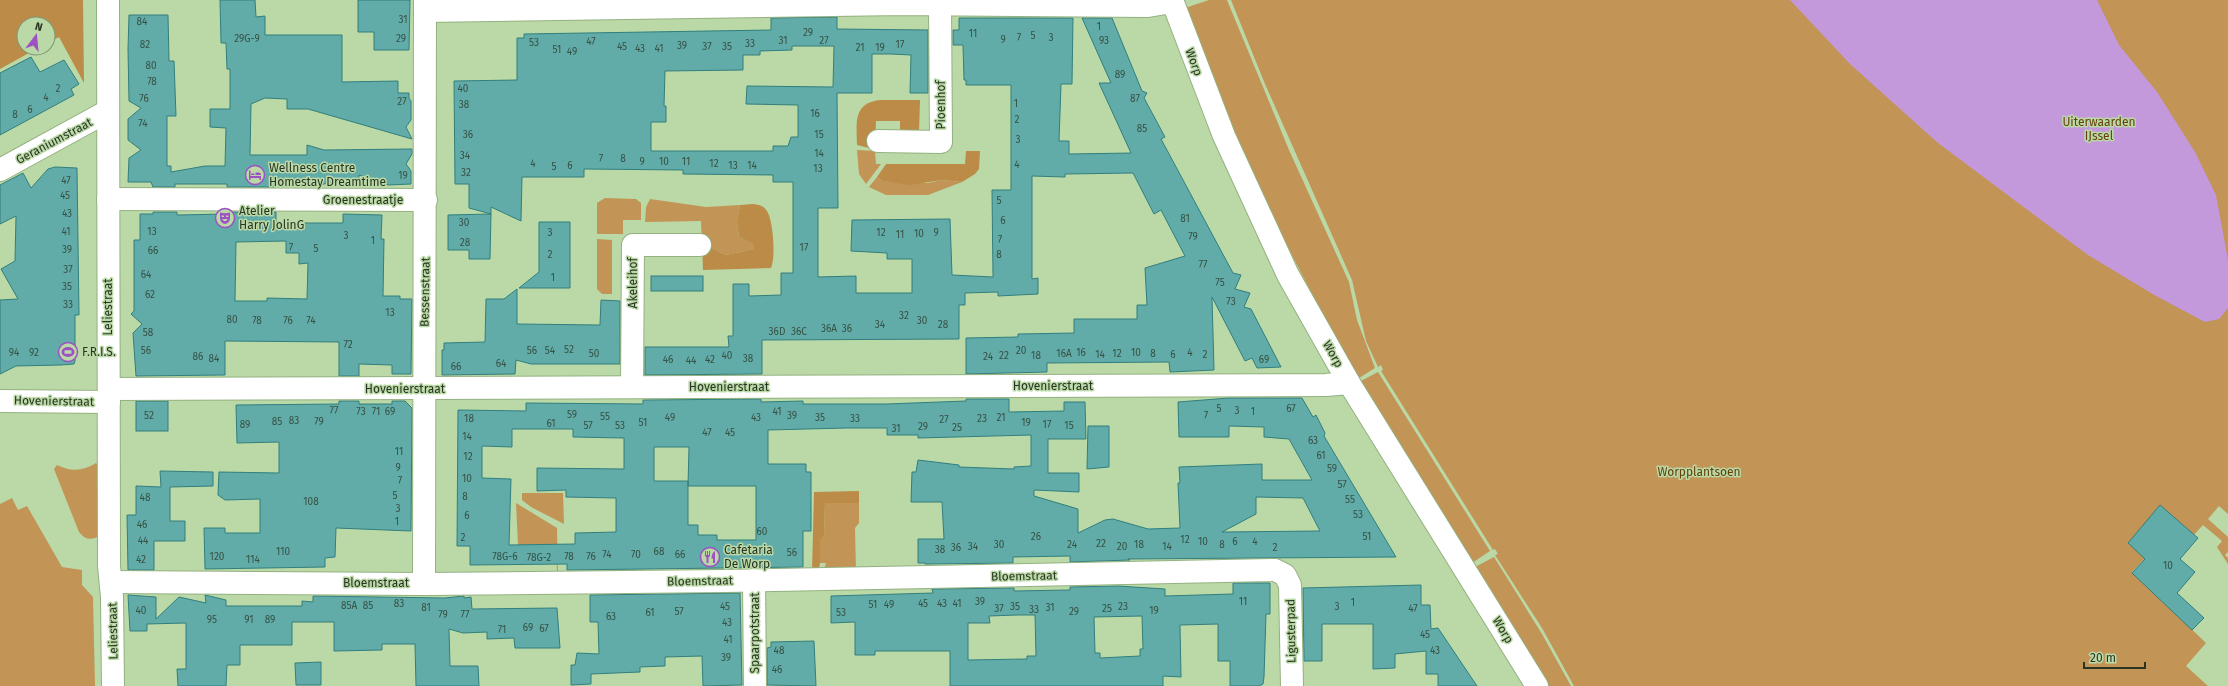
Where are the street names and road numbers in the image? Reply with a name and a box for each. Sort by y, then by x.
street label: Worp [1183,46,1205,78]
street label: Pioenhof [934,80,948,130]
street label: Geraniumstraat [14,115,95,167]
street label: Groenestraatje [323,193,403,207]
street label: Bessenstraat [417,256,433,327]
street label: Akeleihof [626,257,640,308]
street label: Leliestraat [101,278,115,336]
street label: Worp [1320,338,1346,370]
street label: Hovenierstraat [1013,379,1094,393]
street label: Hovenierstraat [689,380,770,394]
street label: Hovenierstraat [365,382,446,396]
street label: Hovenierstraat [14,393,95,409]
street label: Bloemstraat [991,568,1058,584]
street label: Bloemstraat [667,573,734,589]
street label: Bloemstraat [343,576,410,590]
street label: Spaarpotstraat [748,592,762,674]
street label: Ligusterpad [1283,599,1299,663]
street label: Leliestraat [105,602,120,660]
street label: Worp [1490,614,1516,646]

